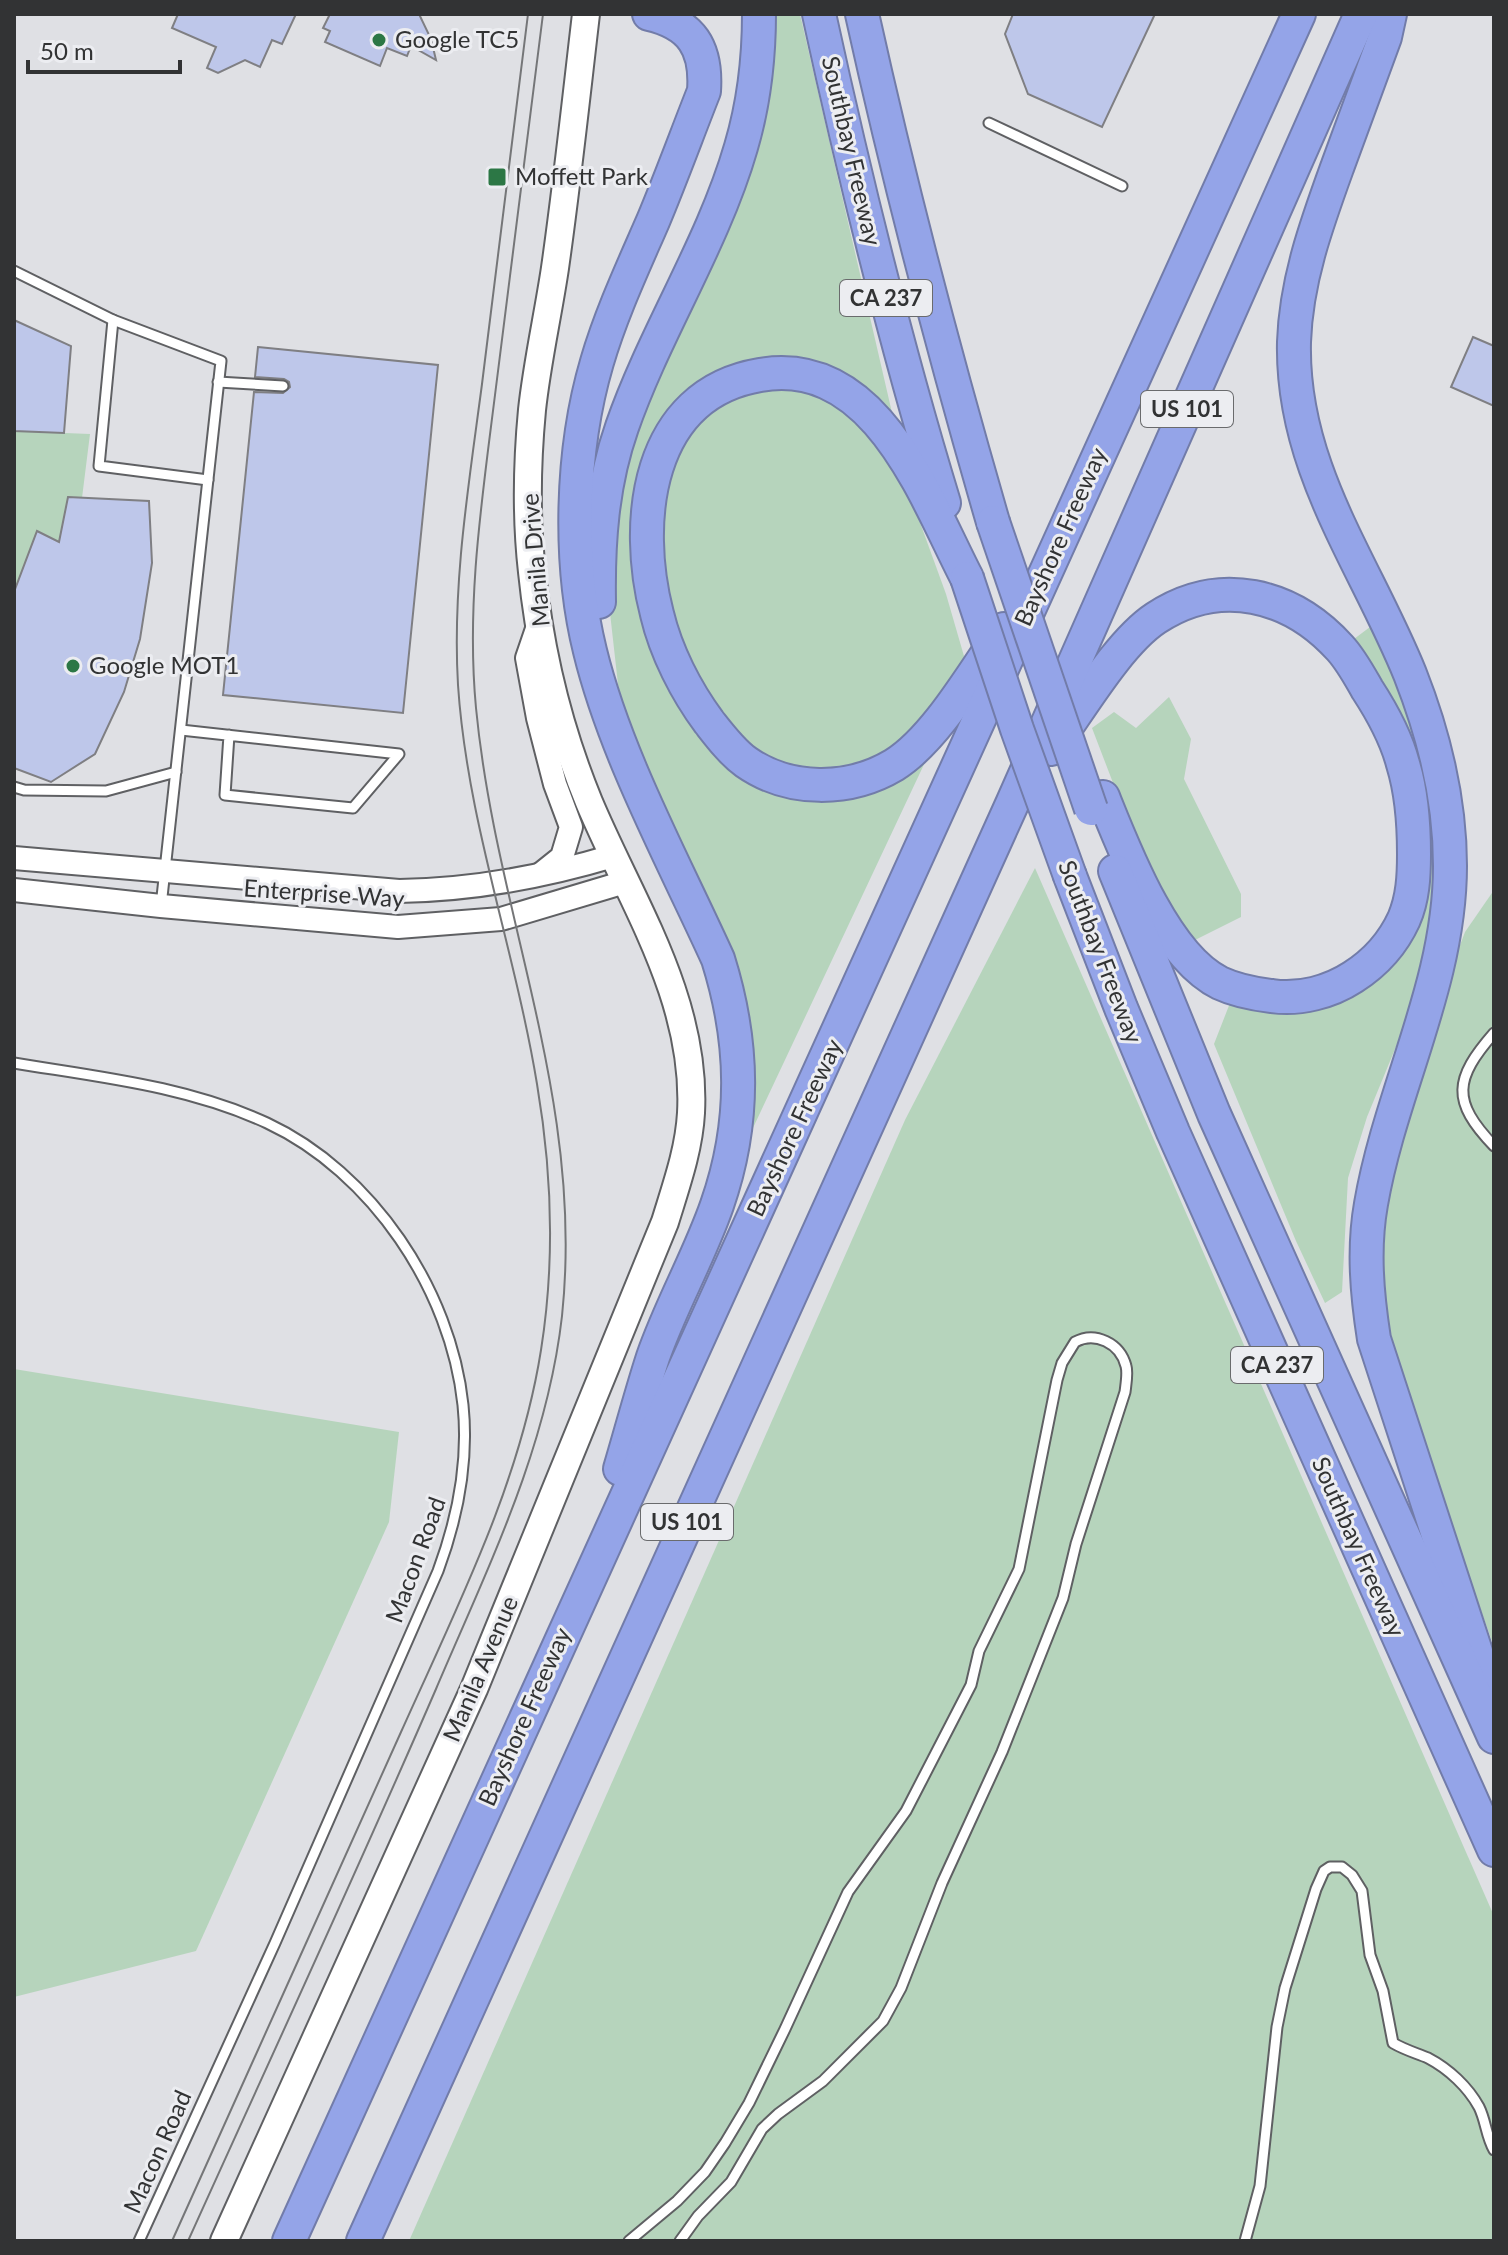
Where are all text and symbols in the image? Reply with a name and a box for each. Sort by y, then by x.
scale bar [28,24,180,74]
place label: Google TC5 [395,24,519,53]
marker: Google TC5 [370,31,388,49]
text: 50 m [40,36,94,65]
street label: Southbay Freeway [817,53,889,249]
place label: Moffett Park [515,161,649,190]
marker: Moffett Park [486,166,508,188]
road number: CA 237 [840,280,932,316]
road number: US 101 [1141,391,1233,427]
street label: Bayshore Freeway [1007,442,1112,630]
street label: Manila Drive [514,492,555,628]
place label: Google MOT1 [89,650,239,679]
marker: Google MOT1 [64,657,82,675]
street label: Southbay Freeway [1053,856,1150,1048]
street label: Enterprise Way [243,872,406,913]
street label: Bayshore Freeway [740,1034,848,1221]
road number: CA 237 [1231,1347,1323,1383]
street label: Southbay Freeway [1307,1452,1412,1641]
street label: Macon Road [378,1493,451,1626]
road number: US 101 [641,1504,733,1540]
street label: Manila Avenue [436,1591,523,1746]
street label: Bayshore Freeway [471,1622,576,1810]
street label: Macon Road [117,2085,197,2217]

